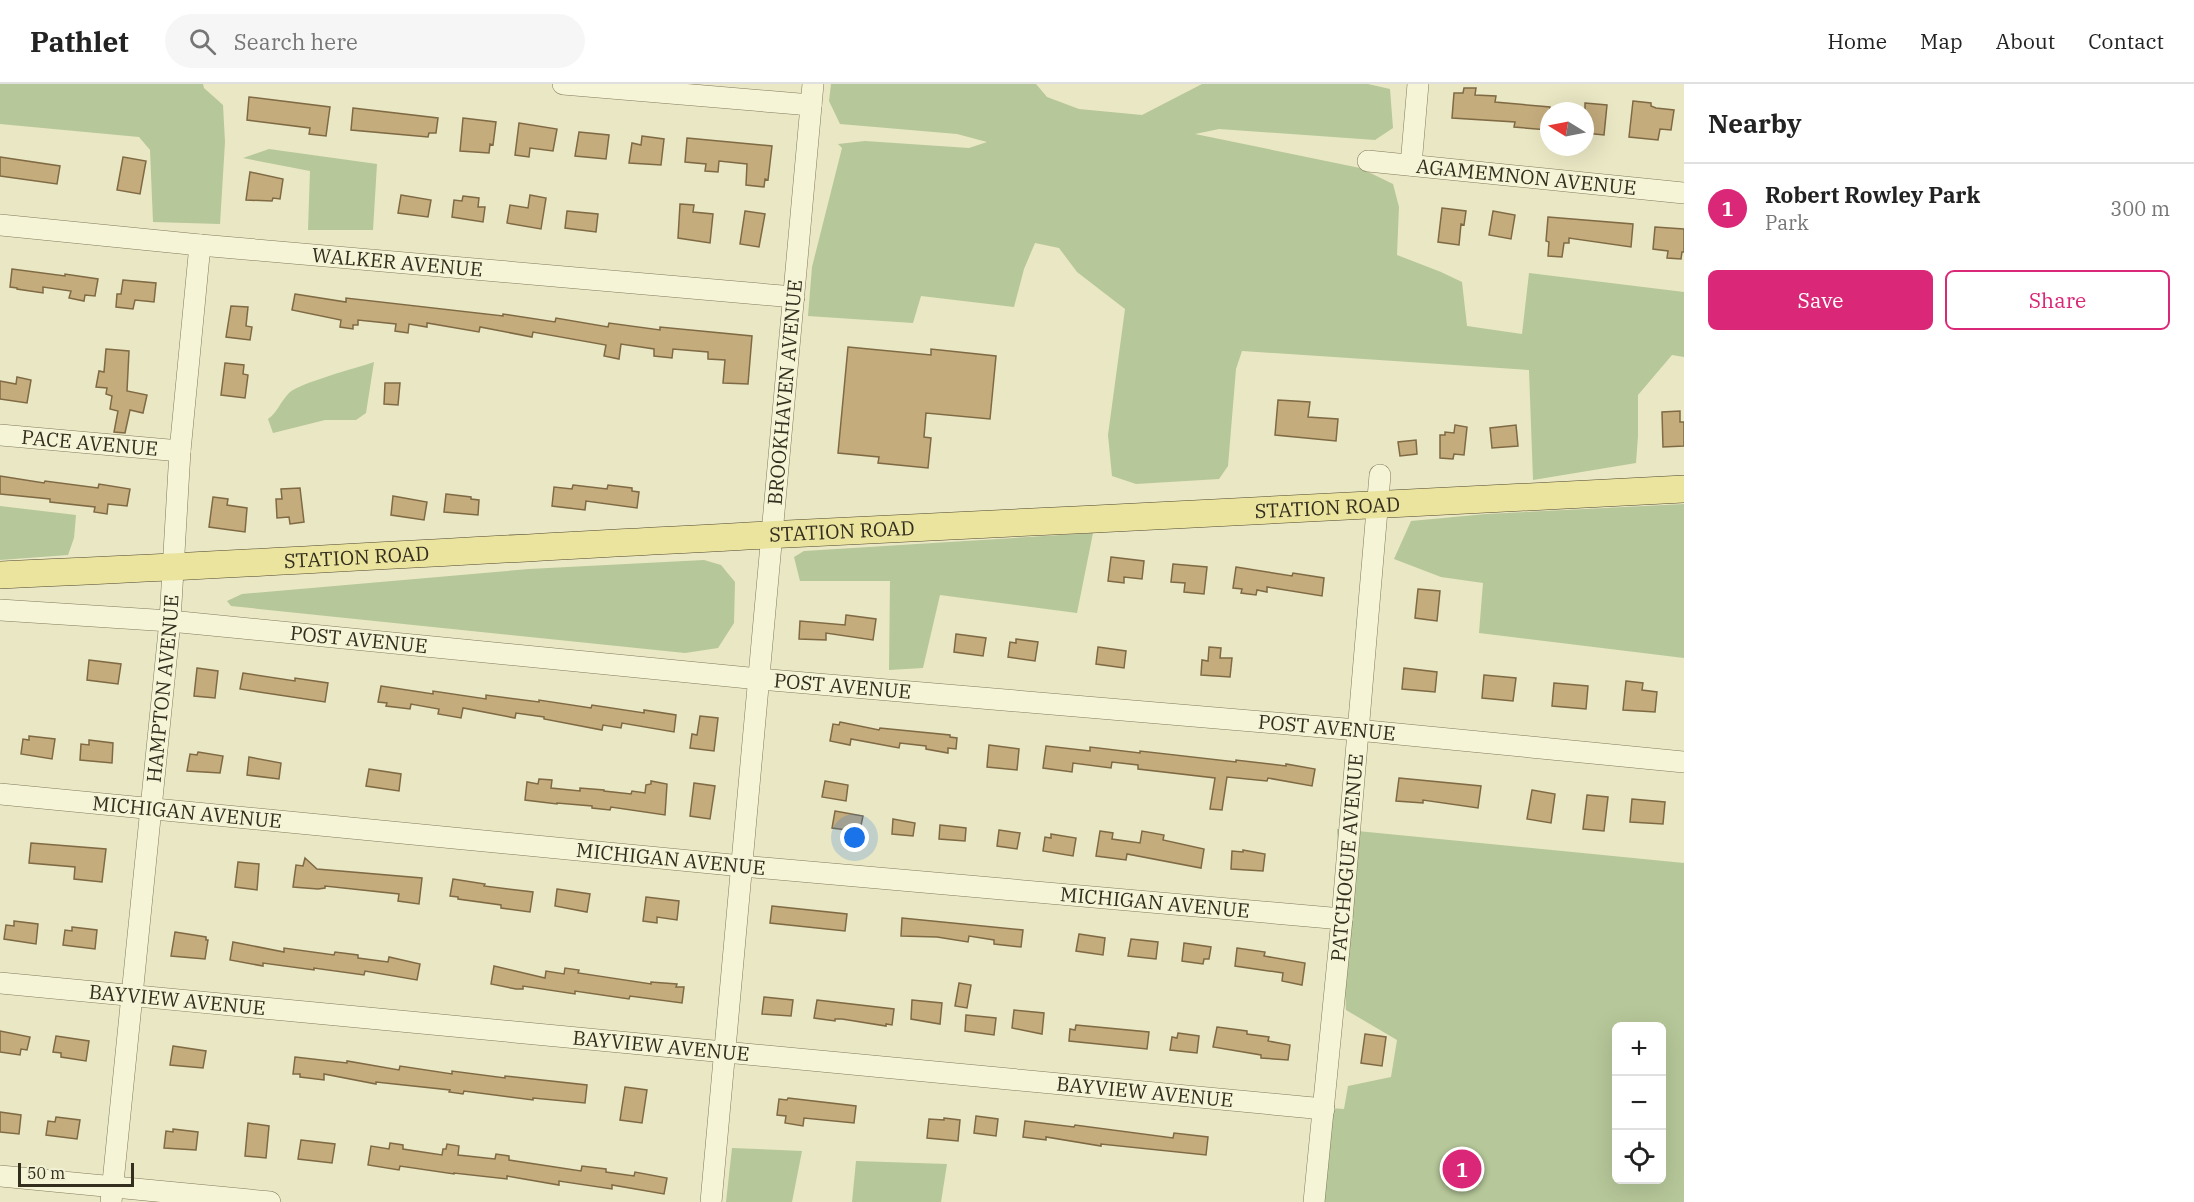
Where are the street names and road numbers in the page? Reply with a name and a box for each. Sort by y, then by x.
street label: AGAMEMNON AVENUE [1415,152,1638,201]
street label: WALKER AVENUE [311,241,484,283]
street label: BROOKHAVEN AVENUE [761,278,808,506]
street label: PACE AVENUE [20,423,159,462]
street label: STATION ROAD [1254,490,1401,524]
street label: STATION ROAD [769,514,915,548]
street label: STATION ROAD [283,539,430,574]
street label: HAMPTON AVENUE [140,594,185,784]
street label: POST AVENUE [289,619,429,659]
street label: POST AVENUE [773,666,912,705]
street label: POST AVENUE [1257,708,1397,747]
street label: PATCHOGUE AVENUE [1324,752,1369,963]
street label: MICHIGAN AVENUE [91,789,283,834]
street label: MICHIGAN AVENUE [575,836,767,881]
street label: MICHIGAN AVENUE [1059,880,1251,924]
street label: BAYVIEW AVENUE [88,978,267,1021]
street label: BAYVIEW AVENUE [571,1024,751,1067]
street label: BAYVIEW AVENUE [1055,1070,1235,1113]

